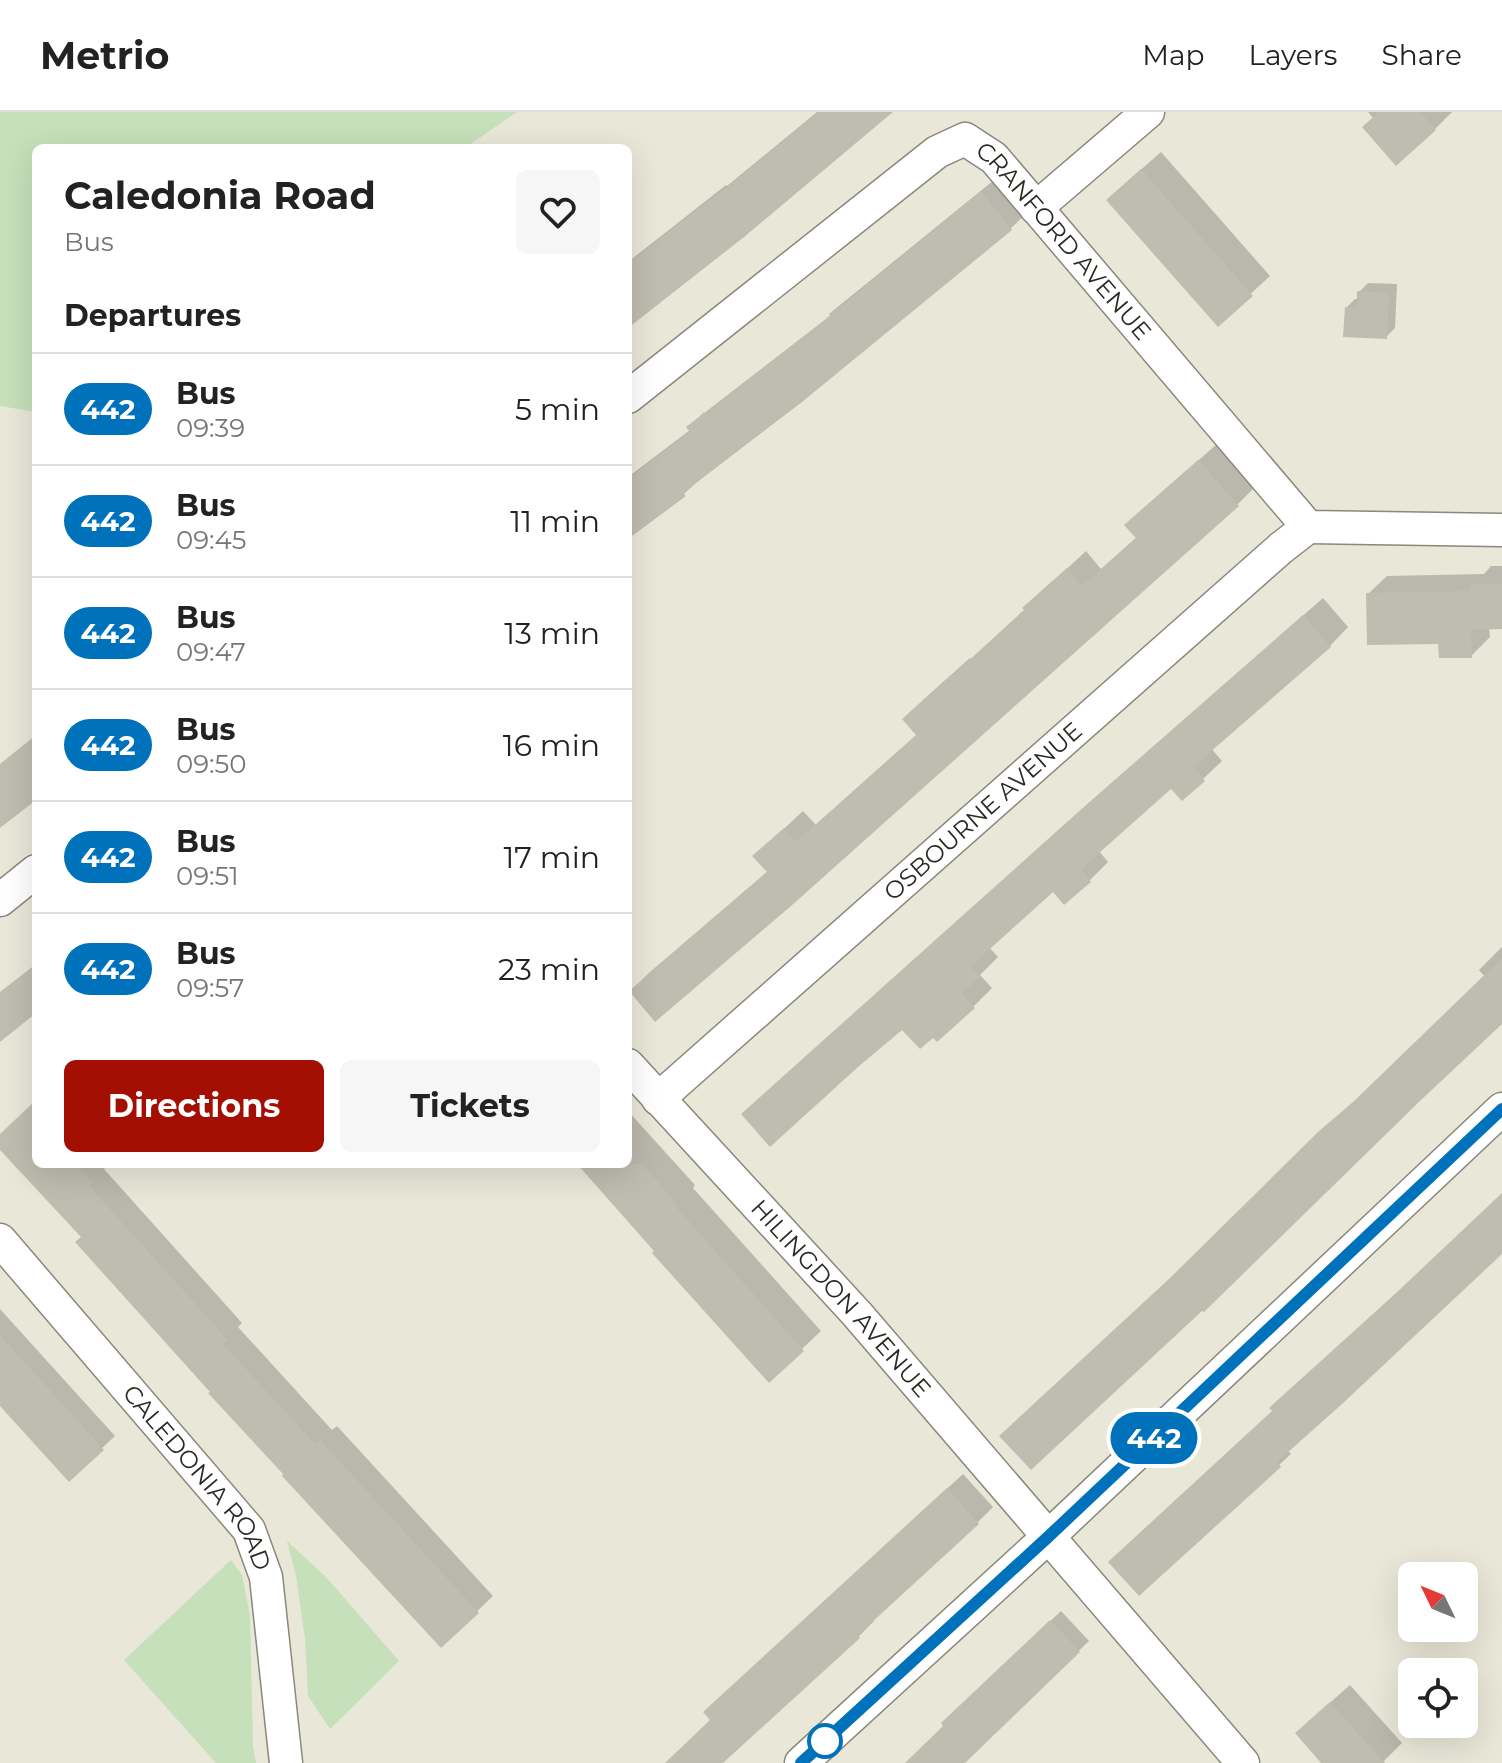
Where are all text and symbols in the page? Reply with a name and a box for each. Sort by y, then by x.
text: Metrio [40,32,169,79]
text: Map [1142,38,1205,72]
text: Layers [1249,38,1338,72]
text: Share [1382,38,1462,72]
street label: CRANFORD AVENUE [971,135,1158,346]
button: heart [516,170,600,254]
text: Caledonia Road [64,172,376,219]
text: Bus [64,226,114,258]
text: Departures [64,297,241,334]
text: Bus [176,375,236,412]
text: 5 min [515,391,600,428]
text: 442 [80,392,136,426]
text: 09:39 [176,412,245,444]
text: Bus [176,487,236,524]
text: 11 min [510,503,600,540]
text: 442 [80,504,136,538]
text: 09:45 [176,524,246,556]
text: Bus [176,599,236,636]
text: 13 min [504,615,600,652]
text: 442 [80,616,136,650]
text: 09:47 [176,636,246,668]
text: Bus [176,711,236,748]
street label: OSBOURNE AVENUE [878,716,1088,906]
text: 16 min [503,727,600,764]
text: 442 [80,728,136,762]
text: 09:50 [176,748,247,780]
text: Bus [176,823,236,860]
text: 17 min [503,839,600,876]
text: 442 [80,840,136,874]
text: 09:51 [176,860,239,892]
text: Bus [176,935,236,972]
text: 23 min [498,951,600,988]
text: 442 [80,952,136,986]
text: 09:57 [176,972,244,1004]
button: Directions [64,1060,324,1152]
button: Tickets [340,1060,600,1152]
street label: HILINGDON AVENUE [745,1193,937,1403]
street label: CALEDONIA ROAD [117,1379,277,1574]
line badge: 442 [1108,1412,1200,1464]
text: 442 [1126,1421,1182,1455]
north arrow [1398,1562,1478,1642]
map controls [1398,1562,1478,1738]
button: locate [1398,1658,1478,1738]
unlabelled marker [808,1724,842,1758]

